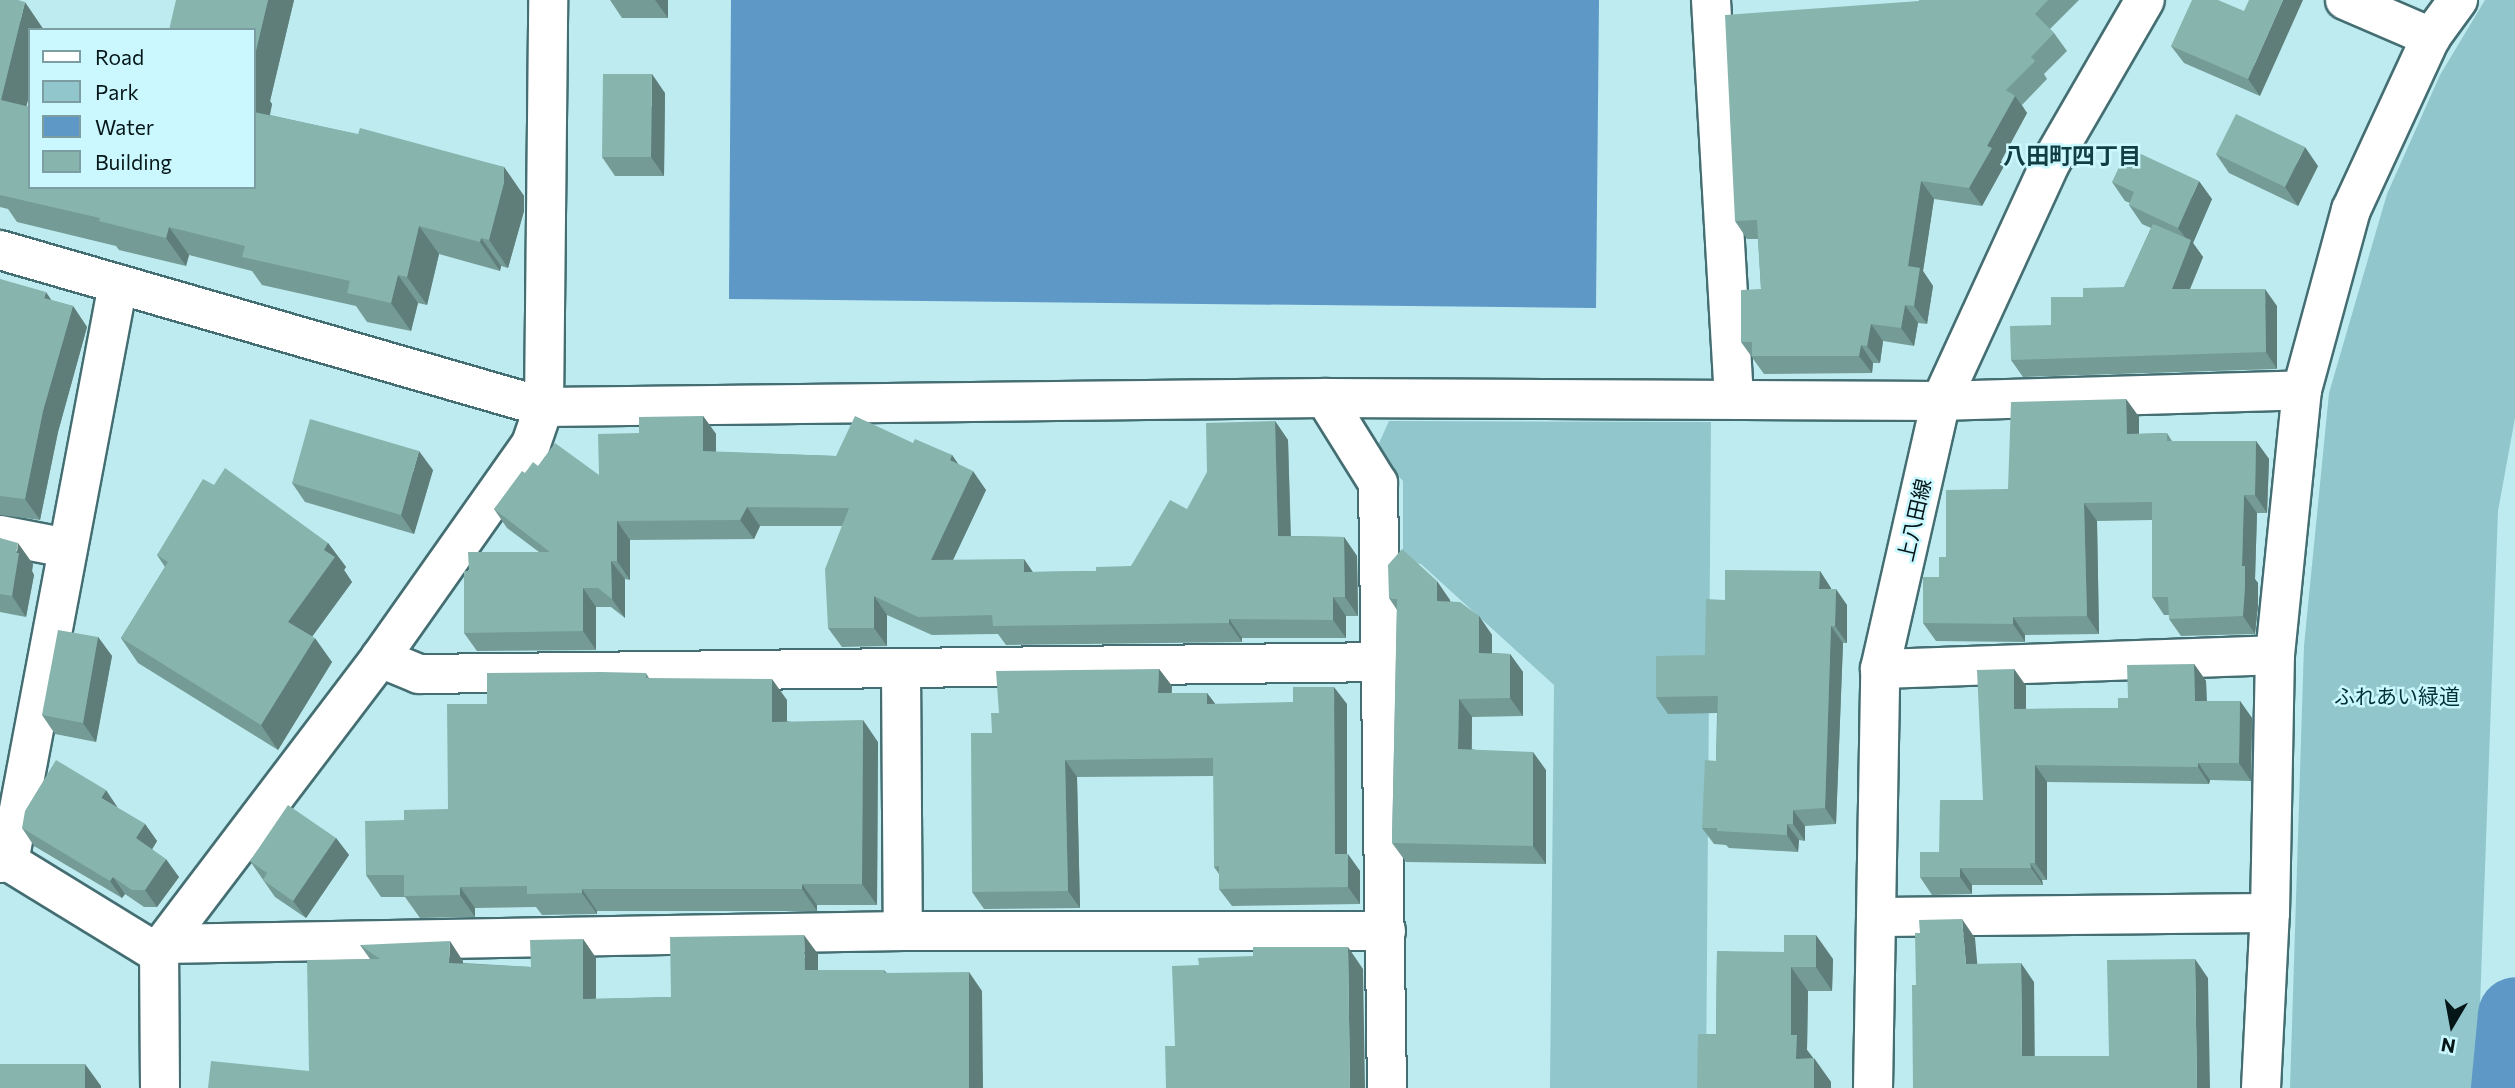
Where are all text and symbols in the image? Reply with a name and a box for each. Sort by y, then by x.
legend [28,28,256,189]
text: Road [95,44,144,69]
text: Park [95,79,139,104]
text: Water [95,114,154,139]
district label: 八田町四丁目 [2003,141,2141,169]
text: Building [95,149,172,174]
street label: 上八田線 [1892,476,1936,564]
park label: ふれあい緑道 [2334,683,2460,709]
north arrow [2417,990,2487,1060]
text: N [2439,1034,2457,1059]

